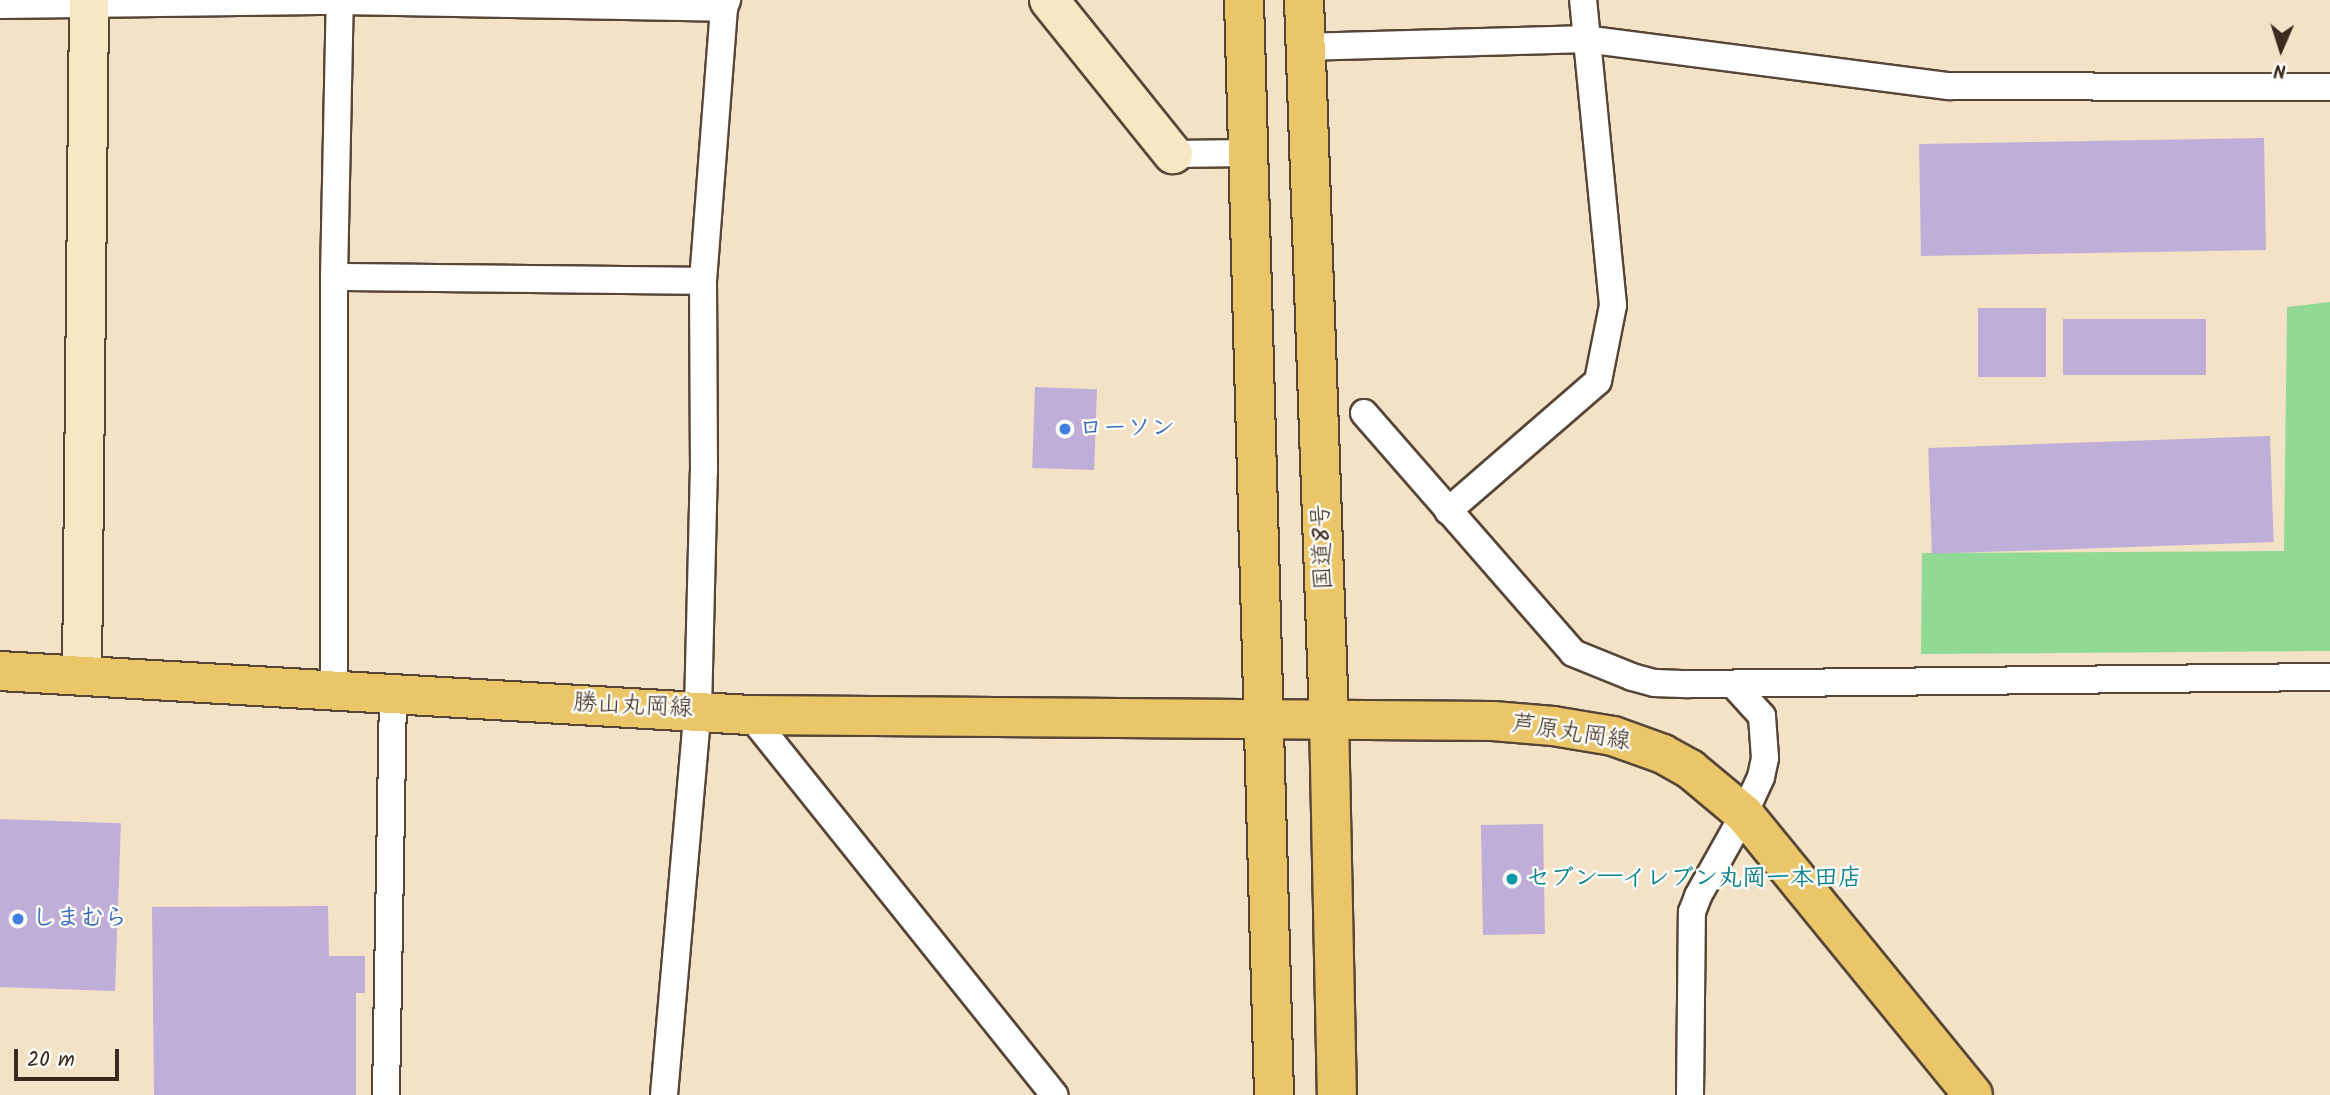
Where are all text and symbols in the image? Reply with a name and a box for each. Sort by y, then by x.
north arrow [2246,14,2316,84]
text: N [2273,55,2287,85]
place label: ローソン [1079,415,1175,443]
marker: ローソン [1057,421,1073,437]
street label: 国道8号 [1307,503,1339,591]
street label: 勝山丸岡線 [572,688,694,724]
street label: 芦原丸岡線 [1509,709,1633,757]
place label: セブン―イレブン丸岡一本田店 [1526,865,1862,893]
marker: セブン―イレブン丸岡一本田店 [1504,871,1520,887]
place label: しまむら [32,905,128,933]
marker: しまむら [10,911,26,927]
scale bar [18,1036,122,1080]
text: 20 m [27,1044,75,1077]

